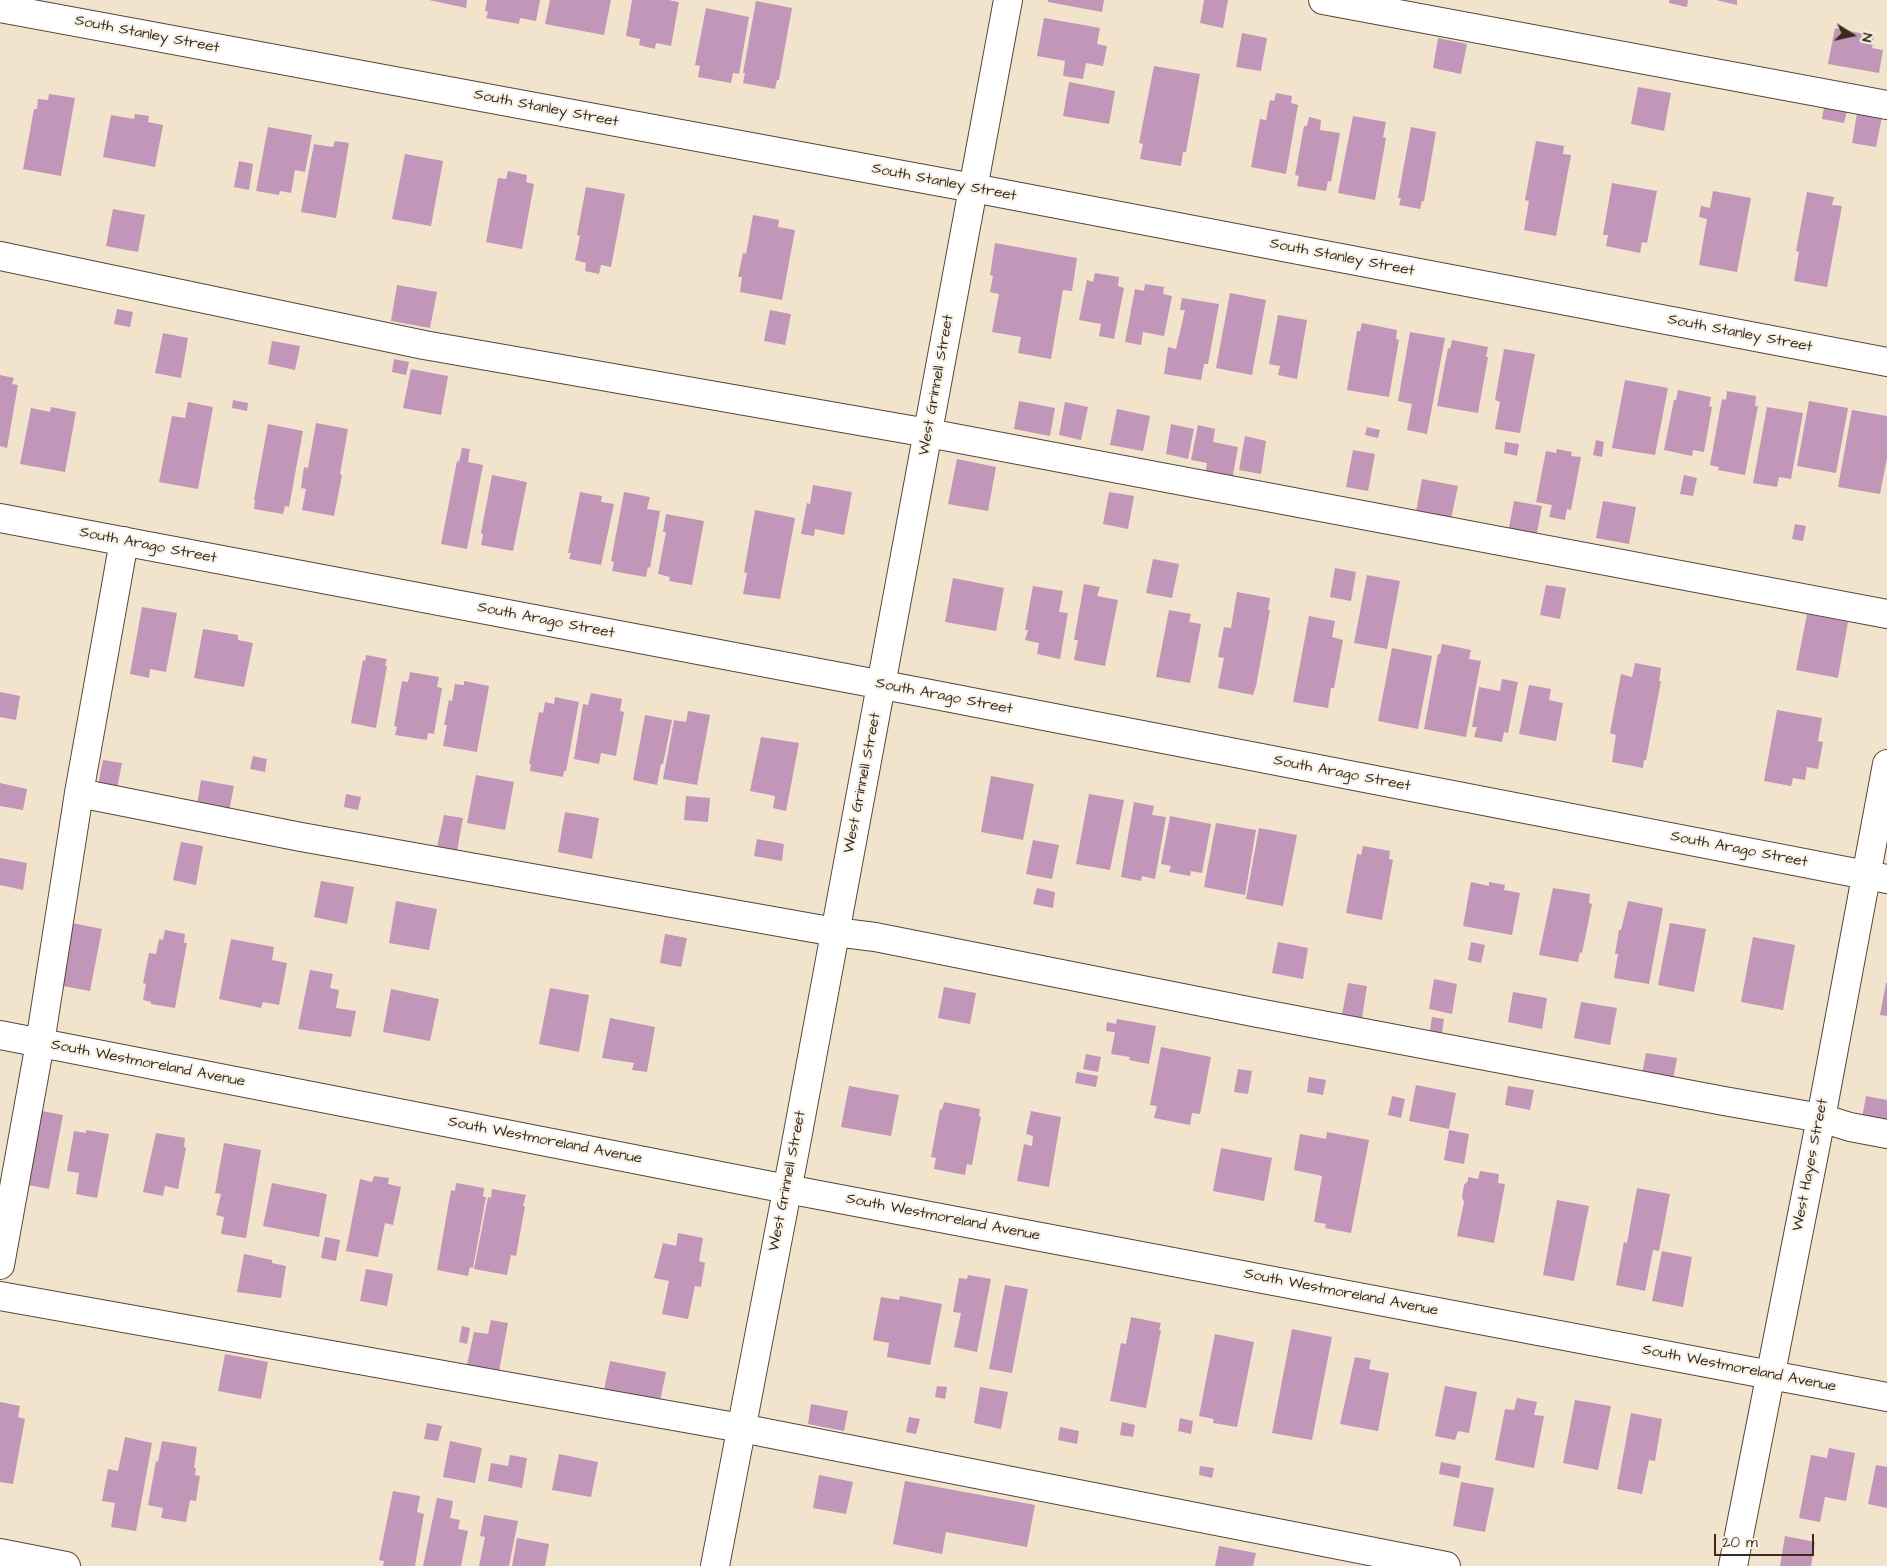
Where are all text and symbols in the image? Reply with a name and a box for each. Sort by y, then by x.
north arrow [1827,10,1877,60]
street label: South Stanley Street [73,12,221,58]
text: N [1856,32,1877,44]
street label: South Stanley Street [472,86,620,132]
street label: South Stanley Street [870,160,1018,206]
street label: South Stanley Street [1268,235,1416,281]
street label: South Stanley Street [1666,311,1814,357]
street label: West Grinnell Street [916,313,958,457]
street label: South Arago Street [78,524,218,568]
street label: South Arago Street [476,599,616,643]
street label: South Arago Street [874,675,1014,719]
street label: West Grinnell Street [841,711,885,855]
street label: South Arago Street [1272,752,1412,796]
street label: South Arago Street [1669,828,1809,872]
street label: South Westmoreland Avenue [49,1036,247,1092]
street label: West Hayes Street [1789,1097,1833,1233]
street label: West Grinnell Street [766,1109,810,1253]
street label: South Westmoreland Avenue [446,1113,644,1169]
street label: South Westmoreland Avenue [844,1190,1042,1246]
street label: South Westmoreland Avenue [1242,1265,1440,1321]
street label: South Westmoreland Avenue [1640,1341,1838,1397]
scale bar [1717,1524,1817,1556]
text: 20 m [1722,1532,1758,1553]

